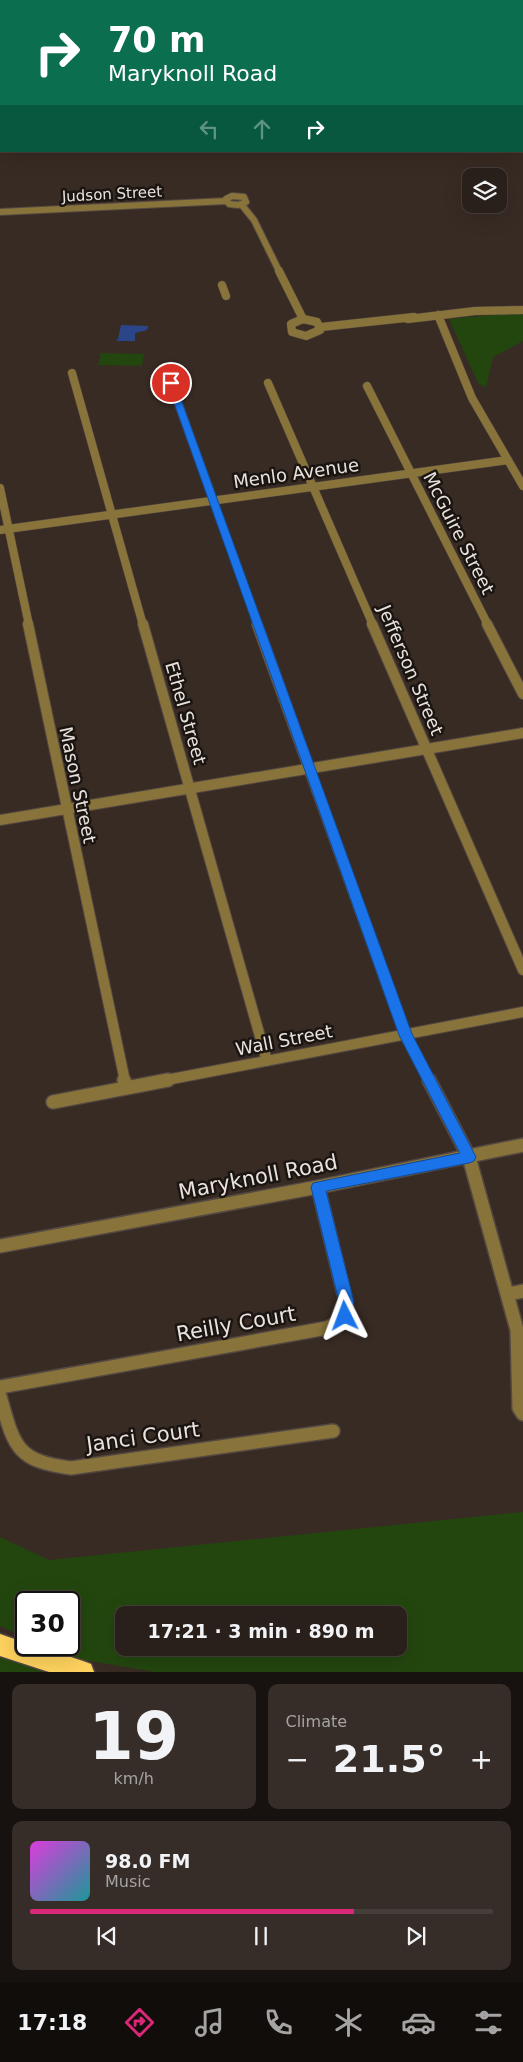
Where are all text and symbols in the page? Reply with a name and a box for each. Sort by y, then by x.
icon: right [25,20,90,85]
text: 70 m [108,20,205,60]
text: Maryknoll Road [108,61,277,86]
icon: left [195,115,223,143]
icon: ahead [248,115,276,143]
icon: right [301,115,329,143]
map controls [462,168,507,213]
button: layers [462,168,507,213]
street label: Judson Street [60,182,163,206]
pin [150,362,192,404]
icon: arrive [157,369,185,397]
street label: Menlo Avenue [232,454,360,492]
street label: McGuire Street [419,468,499,598]
street label: Jefferson Street [374,601,448,738]
street label: Ethel Street [161,659,211,767]
street label: Mason Street [55,725,101,845]
street label: Wall Street [234,1020,334,1060]
street label: Maryknoll Road [176,1150,340,1204]
position arrow [318,1289,370,1341]
street label: Reilly Court [174,1302,298,1346]
street label: Janci Court [83,1417,201,1457]
speed limit sign: 30 [15,1591,80,1656]
text: 17:21 · 3 min · 890 m [147,1620,375,1642]
text: 19 [89,1699,179,1774]
text: Climate [286,1712,347,1731]
text: 21.5° [333,1737,446,1781]
text: − [286,1743,309,1776]
text: + [470,1743,493,1776]
text: km/h [114,1769,154,1788]
text: 98.0 FM [105,1850,190,1872]
text: Music [105,1872,151,1891]
icon: previous [93,1922,121,1950]
icon: pause [247,1922,275,1950]
icon: next [402,1922,430,1950]
icon: directions [122,2005,157,2040]
icon: music [192,2005,227,2040]
icon: phone [261,2005,296,2040]
icon: climate [331,2005,366,2040]
icon: car [401,2005,436,2040]
icon: filters [471,2005,506,2040]
text: 17:18 [17,2010,87,2035]

